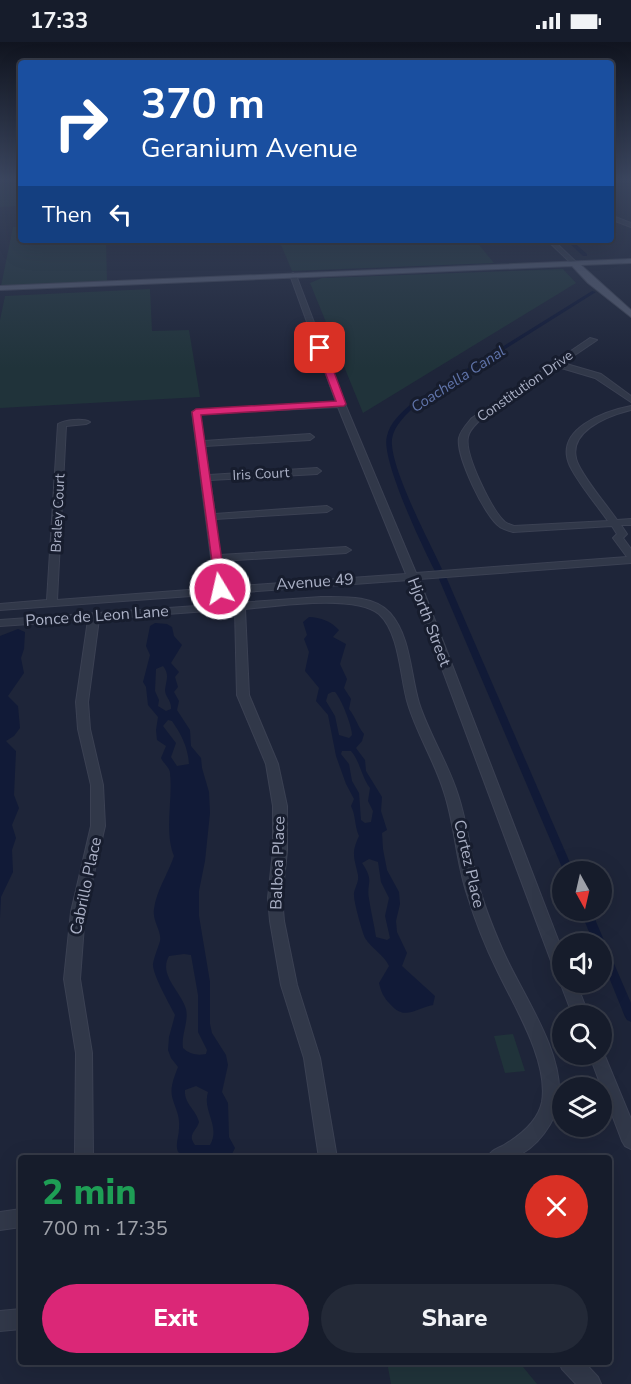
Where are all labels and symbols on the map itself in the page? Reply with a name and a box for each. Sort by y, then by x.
pin [294,322,345,373]
water label: Coachella Canal [407,341,509,417]
street label: Constitution Drive [473,346,577,426]
street label: Iris Court [232,463,290,485]
street label: Braley Court [46,473,70,553]
position arrow [188,557,252,621]
street label: Avenue 49 [275,568,355,596]
street label: Hjorth Street [402,574,456,670]
street label: Ponce de Leon Lane [25,600,169,632]
street label: Balboa Place [265,816,291,910]
street label: Cortez Place [448,818,490,910]
street label: Cabrillo Place [65,835,107,937]
north arrow [552,861,612,921]

